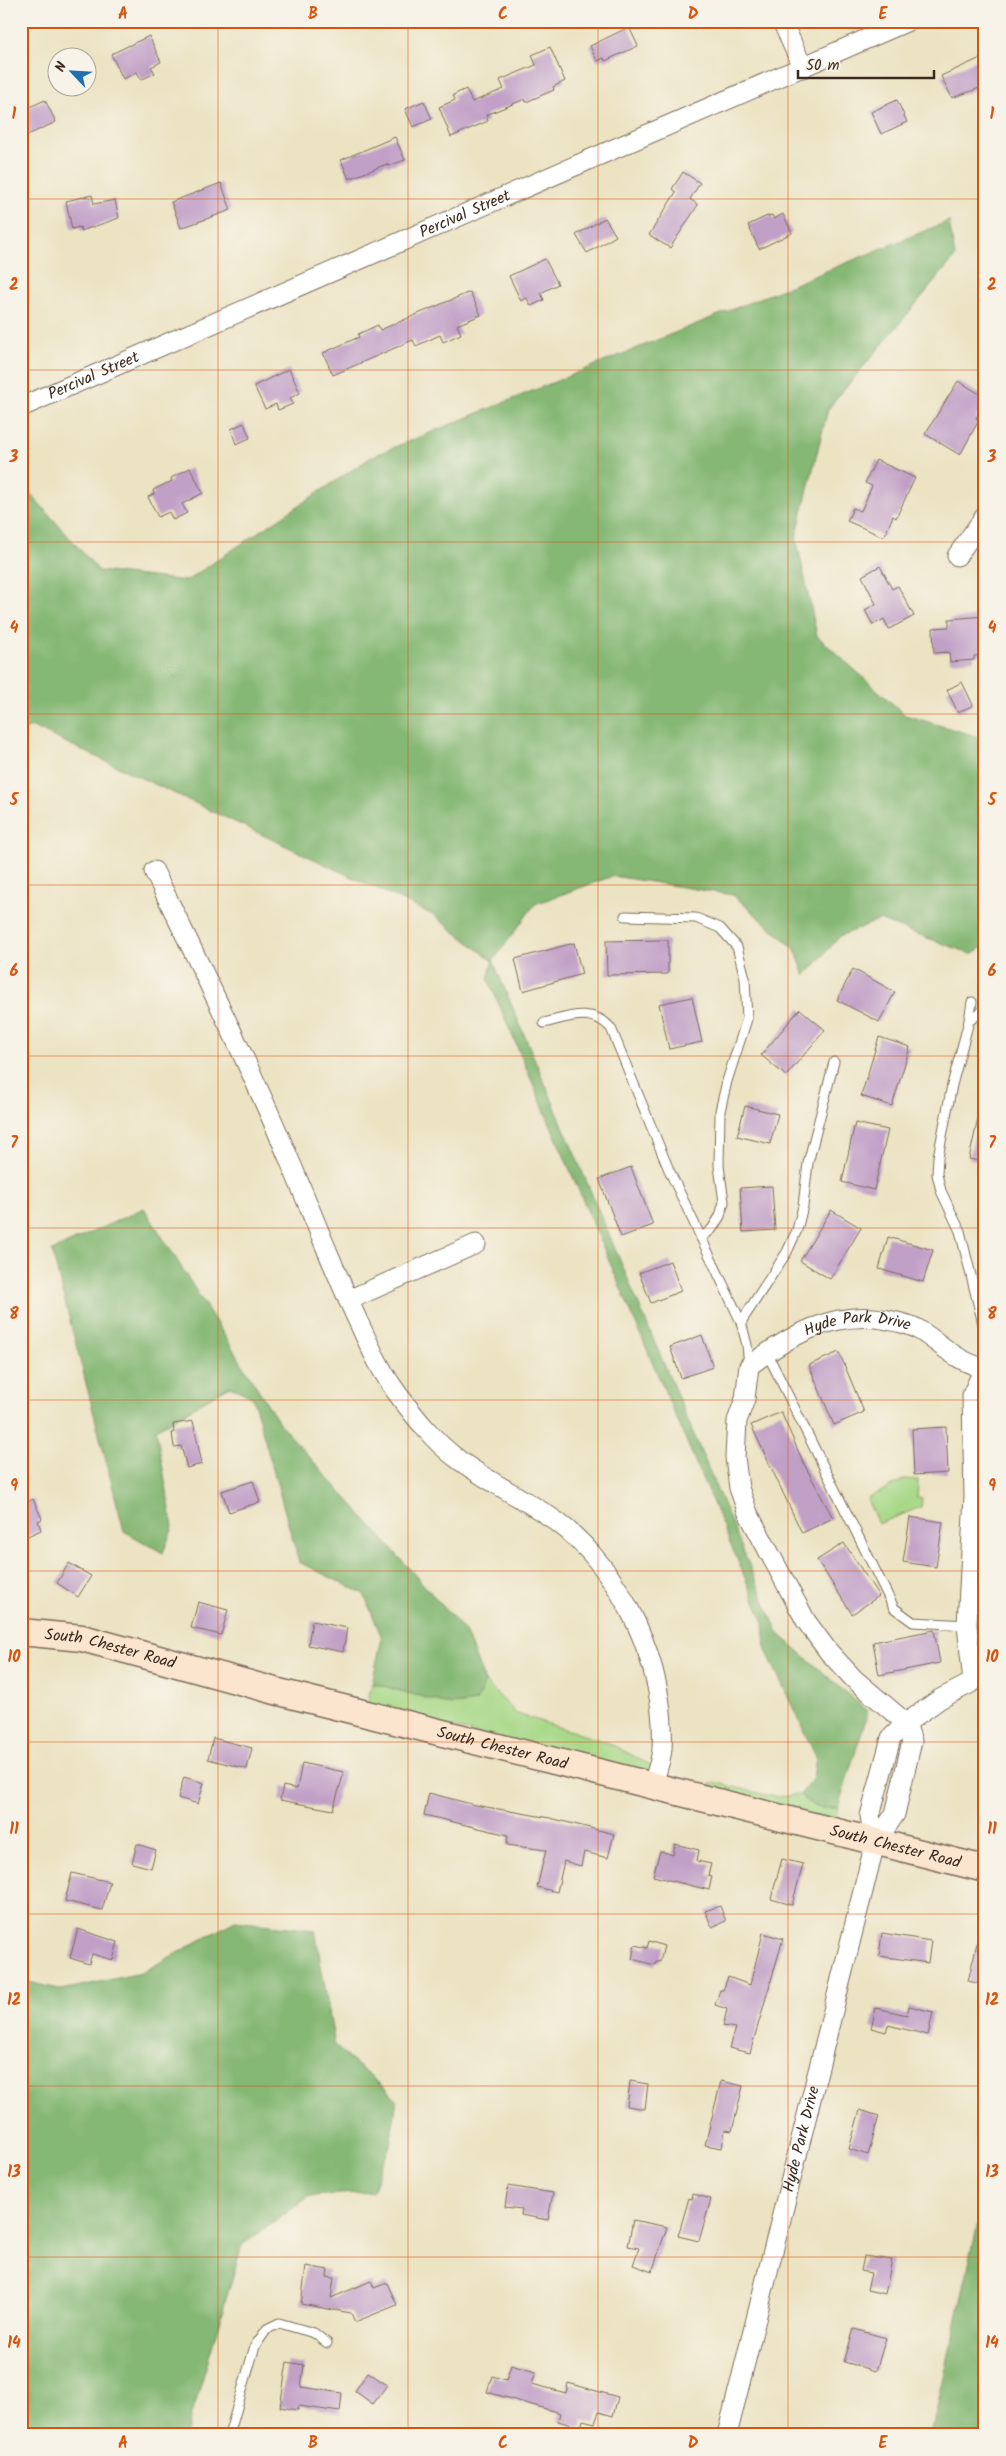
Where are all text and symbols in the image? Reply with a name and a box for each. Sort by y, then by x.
text: A [118,2,128,27]
text: B [308,2,318,27]
text: C [498,2,508,27]
text: D [688,2,699,27]
text: E [879,2,889,27]
north arrow [48,48,98,98]
scale bar [798,48,935,80]
text: 50 m [806,54,840,78]
text: N [49,58,73,76]
text: 1 [12,102,17,127]
text: 1 [990,102,995,127]
street label: Percival Street [415,183,515,245]
text: 2 [9,273,19,298]
text: 2 [987,273,997,298]
street label: Percival Street [44,344,144,406]
text: 3 [9,445,19,470]
text: 3 [987,445,997,470]
text: 4 [10,616,19,641]
text: 4 [988,616,997,641]
text: 5 [9,788,20,813]
text: 5 [987,788,998,813]
text: 6 [10,959,19,984]
text: 6 [988,959,997,984]
text: 7 [10,1131,18,1156]
text: 7 [988,1131,996,1156]
text: 8 [9,1302,19,1327]
text: 8 [987,1302,997,1327]
street label: Hyde Park Drive [800,1305,914,1343]
text: 9 [10,1474,18,1499]
text: 9 [988,1474,996,1499]
street label: South Chester Road [44,1622,180,1676]
text: 10 [7,1645,21,1670]
text: 10 [985,1645,999,1670]
street label: South Chester Road [434,1720,572,1777]
text: 11 [9,1817,19,1842]
text: 11 [987,1817,997,1842]
street label: South Chester Road [827,1818,964,1875]
text: 12 [7,1988,21,2013]
text: 12 [985,1988,999,2013]
street label: Hyde Park Drive [776,2083,826,2195]
text: 13 [7,2160,21,2185]
text: 13 [985,2160,999,2185]
text: 14 [7,2331,21,2356]
text: 14 [985,2331,999,2356]
text: A [118,2431,128,2456]
text: B [308,2431,318,2456]
text: C [498,2431,508,2456]
text: D [688,2431,699,2456]
text: E [879,2431,889,2456]

